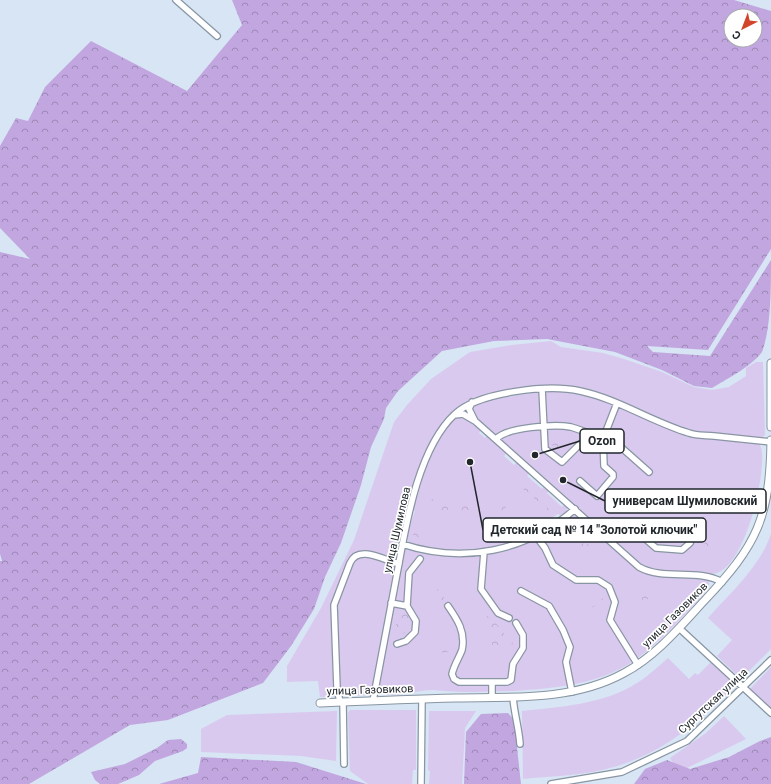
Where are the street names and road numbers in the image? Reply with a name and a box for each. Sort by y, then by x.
street label: улица Шумилова [381,486,413,574]
street label: улица Газовиков [640,580,710,650]
street label: Сургутская улица [676,666,750,736]
street label: улица Газовиков [326,682,414,698]

